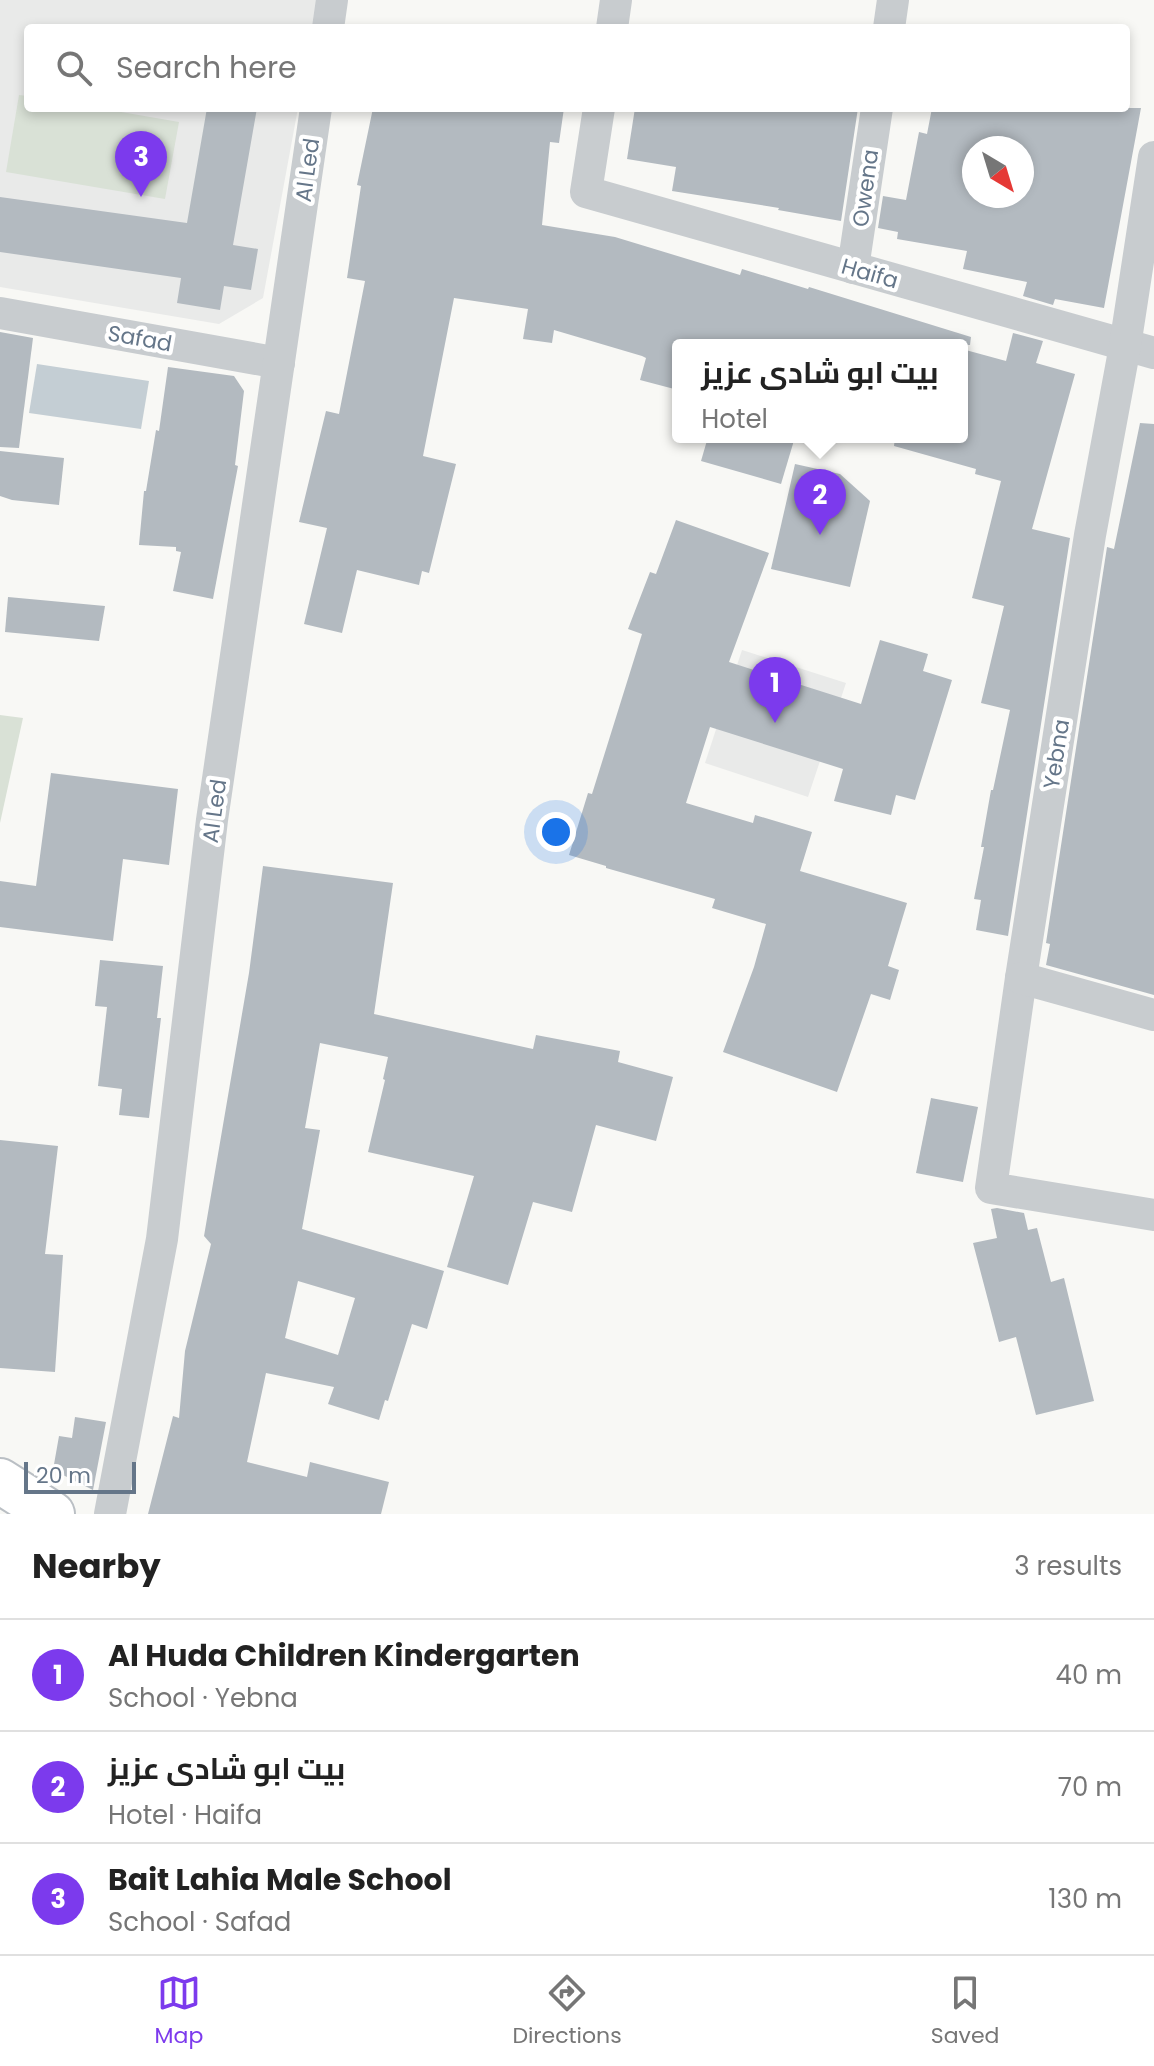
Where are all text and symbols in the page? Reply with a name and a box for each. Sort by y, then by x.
search box [24,24,1130,112]
icon: search [52,46,96,90]
text: Search here [116,46,297,89]
pin: 3 [115,131,167,197]
street label: Al Led [288,136,327,204]
north arrow [962,136,1034,208]
street label: Owena [845,147,886,229]
street label: Haifa [838,251,902,296]
street label: Safad [105,318,175,359]
popup [672,339,968,443]
text: بيت ابو شادى عزيز [701,351,939,394]
text: Hotel [701,401,768,437]
pin: 2 [794,469,846,535]
pin: 1 [749,657,801,723]
street label: Yebna [1036,717,1077,791]
street label: Al Led [195,777,234,845]
your location [536,812,576,852]
scale bar [24,1458,136,1494]
text: 20 m [36,1460,91,1491]
text: Nearby [32,1542,161,1590]
text: 3 results [1014,1548,1122,1584]
text: Al Huda Children Kindergarten [108,1634,580,1677]
text: 1 [53,1657,63,1693]
text: 40 m [1056,1657,1122,1693]
text: School · Yebna [108,1680,298,1716]
text: بيت ابو شادى عزيز [108,1747,345,1790]
text: 2 [51,1769,65,1805]
text: 70 m [1058,1769,1122,1805]
text: Hotel · Haifa [108,1797,262,1833]
text: Bait Lahia Male School [108,1858,452,1901]
text: 3 [50,1881,66,1917]
text: 130 m [1048,1881,1122,1917]
text: School · Safad [108,1904,291,1940]
tab: Map [155,1971,203,2052]
tab: Directions [512,1971,622,2052]
tab: Saved [931,1971,999,2052]

